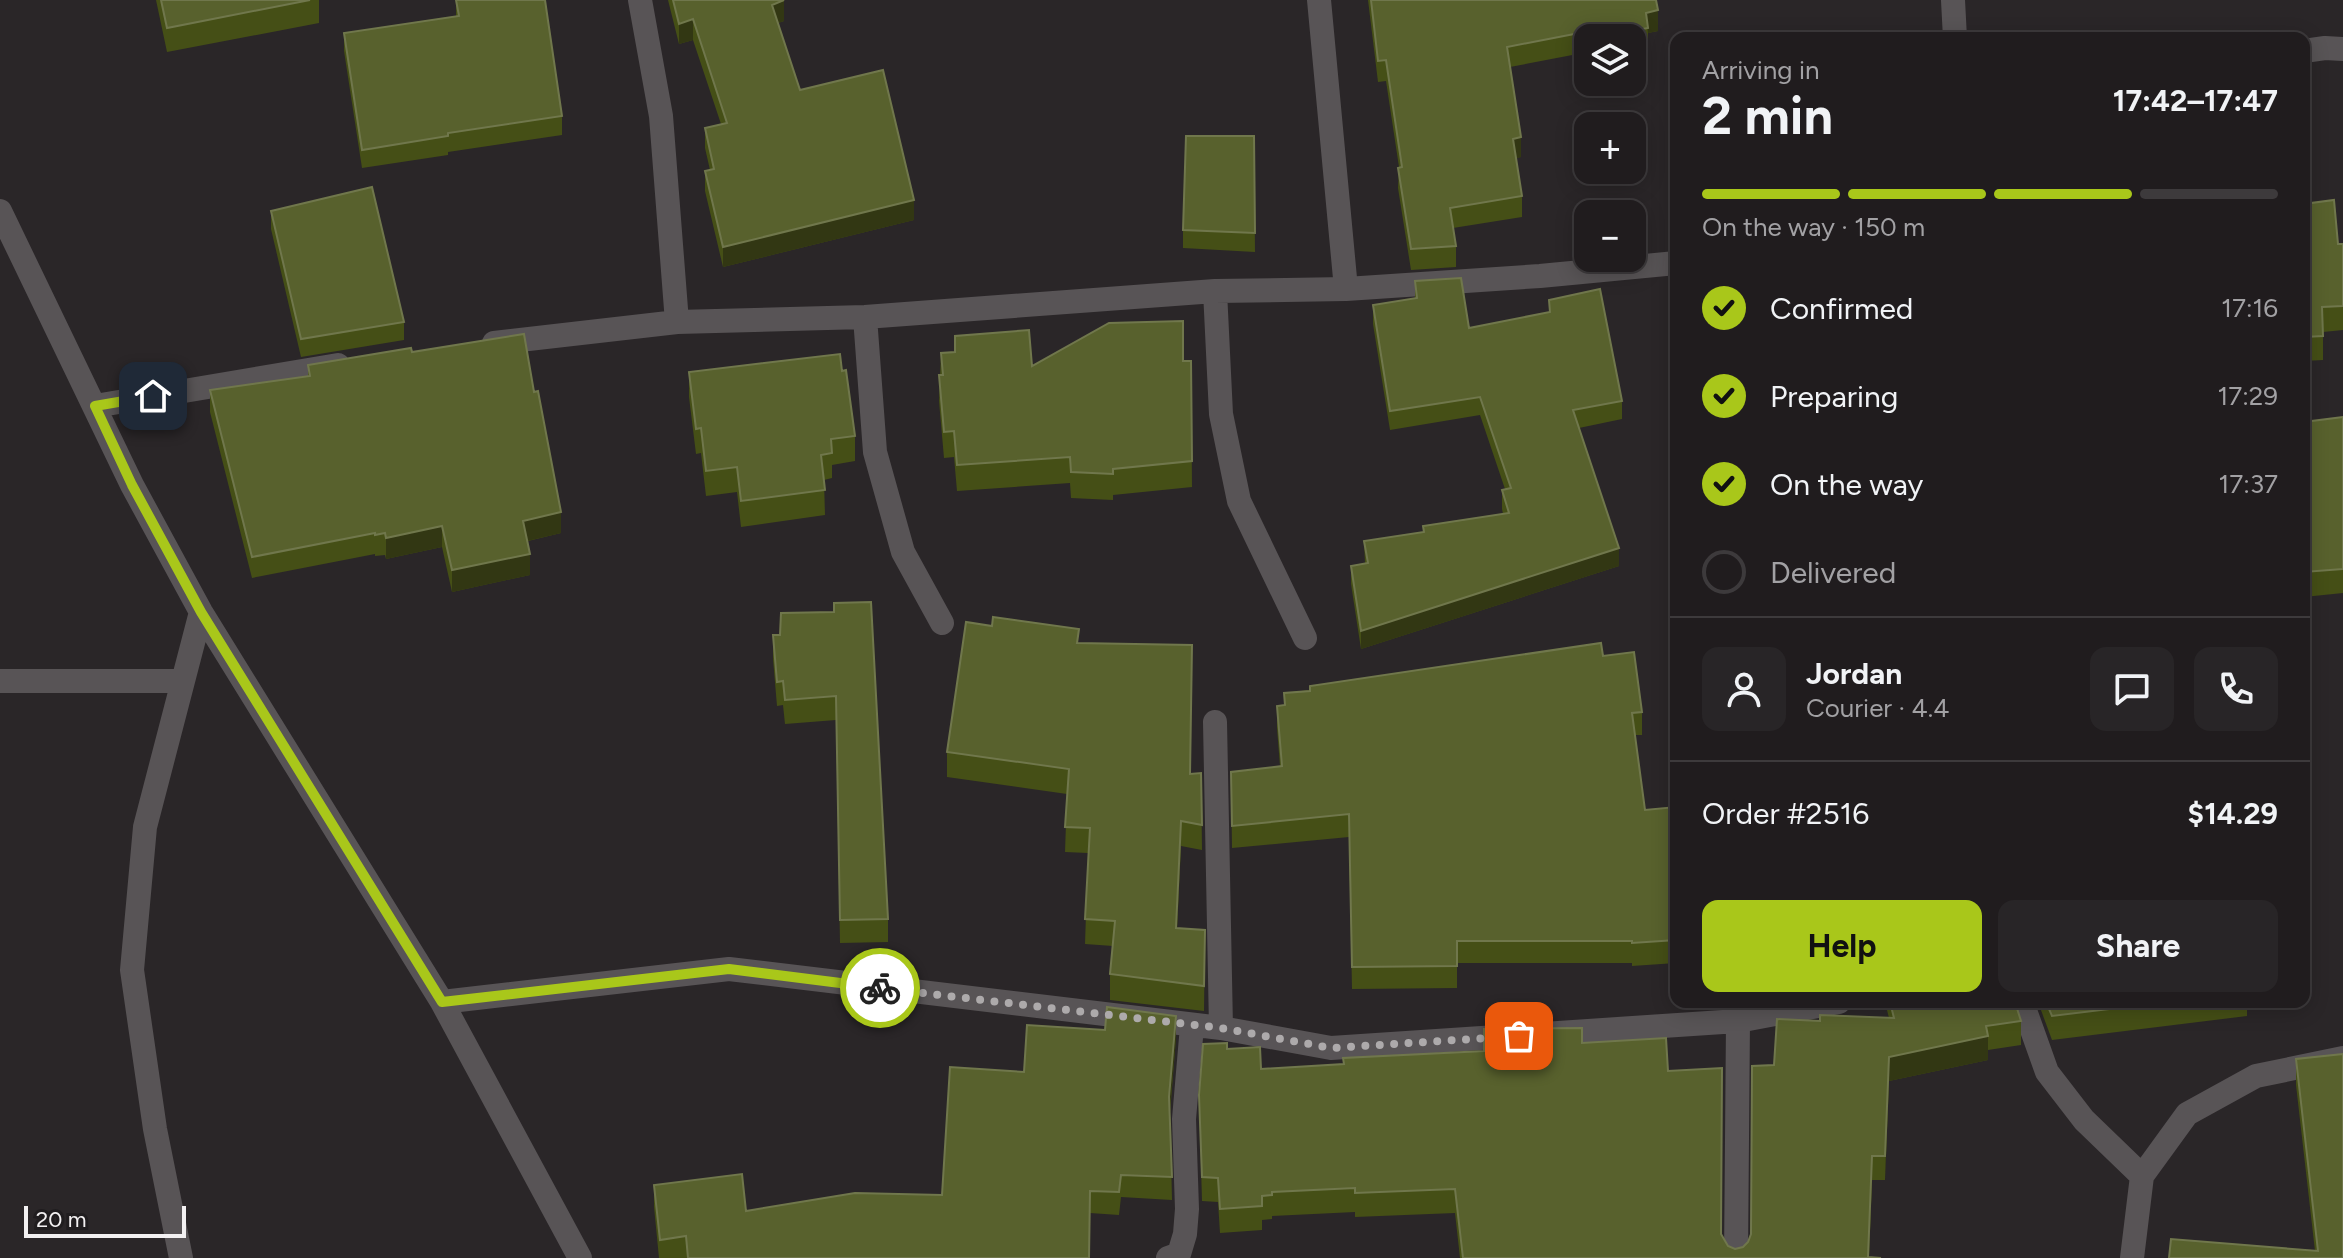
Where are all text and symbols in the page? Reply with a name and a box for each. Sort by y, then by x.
map controls [1574,24,1646,272]
button: layers [1574,24,1646,96]
text: Arriving in [1702,54,1820,86]
text: 17:42–17:47 [2113,82,2278,119]
text: 2 min [1702,85,1833,147]
button: + [1574,112,1646,184]
button: − [1574,200,1646,272]
text: On the way · 150 m [1702,211,1925,243]
icon: check [1702,286,1746,330]
text: Confirmed [1770,290,1913,327]
text: 17:16 [2221,292,2278,324]
pin [119,362,187,430]
icon: home [131,374,175,418]
icon: check [1702,374,1746,418]
text: Preparing [1770,378,1898,415]
text: 17:29 [2217,380,2278,412]
icon: check [1702,462,1746,506]
text: On the way [1770,466,1923,503]
text: 17:37 [2219,468,2278,500]
text: Delivered [1770,554,1896,591]
button: person [1702,647,1786,731]
button: chat [2090,647,2174,731]
button: phone [2194,647,2278,731]
text: Jordan [1806,655,1902,692]
text: Courier · 4.4 [1806,692,1949,724]
text: Order #2516 [1702,795,1869,832]
text: $14.29 [2188,795,2278,832]
button: Help [1702,900,1982,992]
button: Share [1998,900,2278,992]
courier [840,948,920,1028]
icon: bike [858,966,902,1010]
pin [1485,1002,1553,1070]
icon: bag [1497,1014,1541,1058]
scale bar [24,1202,186,1238]
text: 20 m [36,1206,87,1233]

